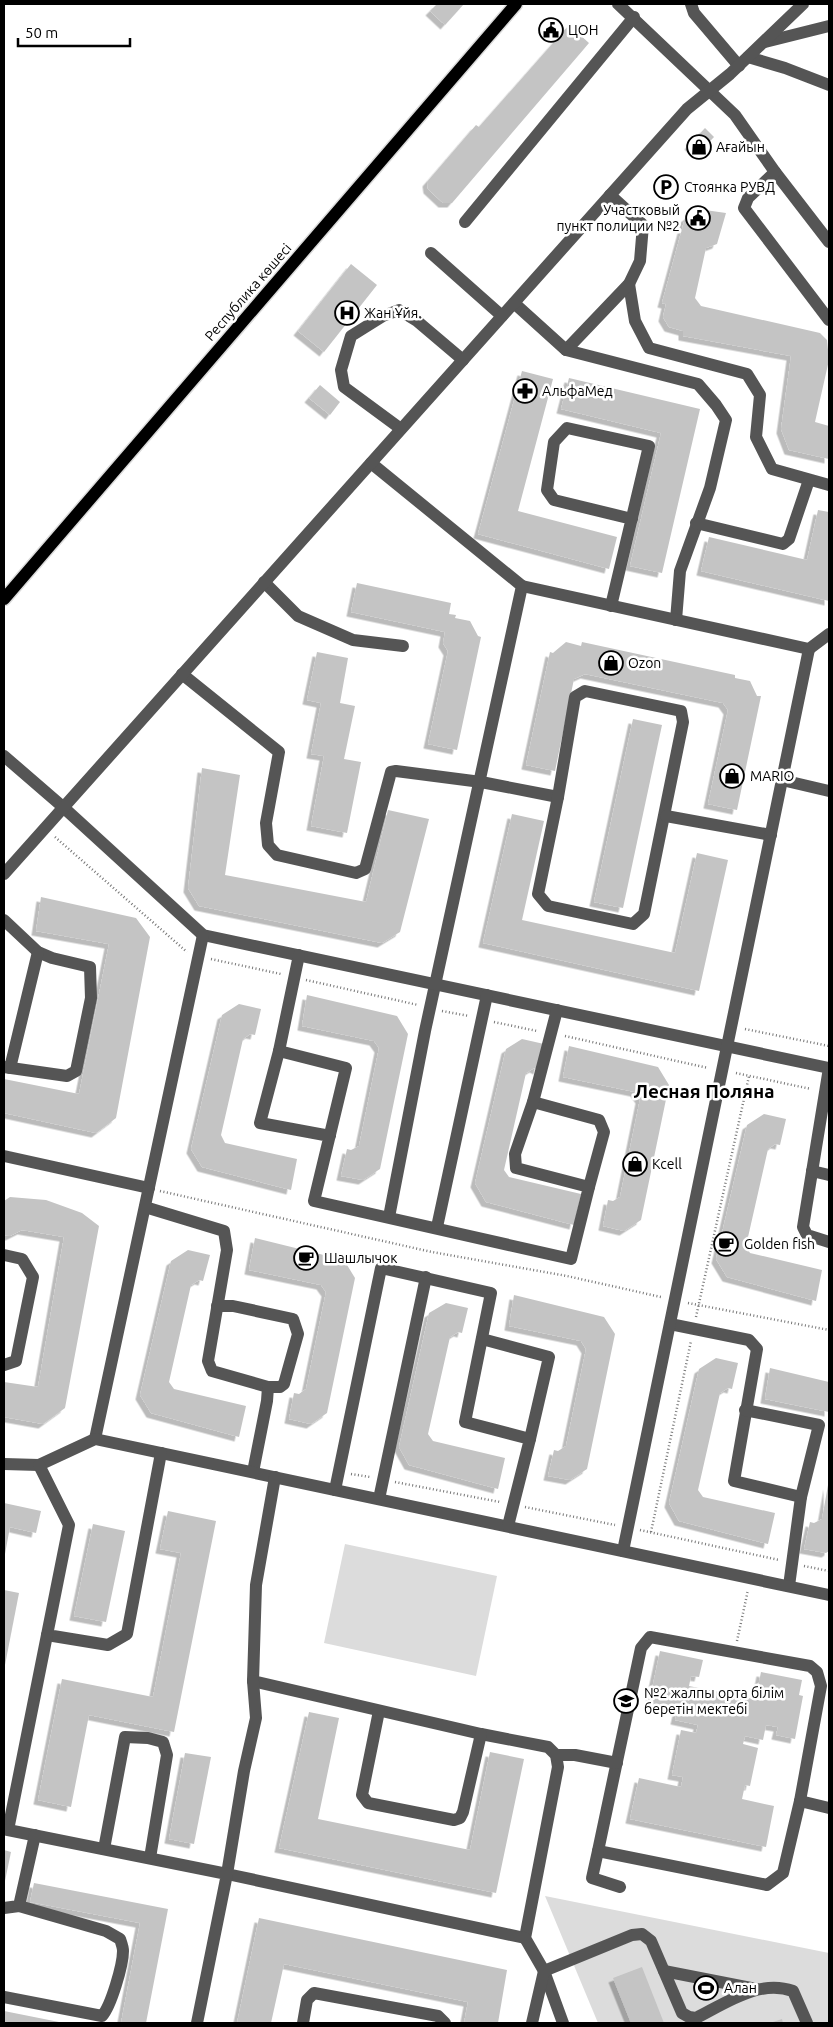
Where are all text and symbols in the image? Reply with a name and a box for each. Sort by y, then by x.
scale bar [18,15,130,47]
public building icon: ЦОН [538,17,564,43]
place label: ЦОН [568,22,598,38]
text: 50 m [25,24,58,41]
shop icon: Ағайын [686,134,712,160]
place label: Ағайын [716,139,765,155]
parking icon: Стоянка РУВД [653,174,679,200]
place label: Стоянка РУВД [684,179,775,195]
place label: Участковый пункт полиции №2 [556,202,680,234]
public building icon: Участковый пункт полиции №2 [685,205,711,231]
street label: Республика көшесі [201,240,295,344]
hospital icon: Жан Ұйя. [334,300,360,326]
place label: Жан Ұйя. [364,305,422,321]
pharmacy icon: АльфаМед [512,378,538,404]
place label: АльфаМед [542,383,613,399]
shop icon: Ozon [598,650,624,676]
place label: Ozon [628,655,661,671]
shop icon: MARIO [719,763,745,789]
place label: MARIO [750,768,795,784]
district label: Лесная Поляна [633,1080,775,1102]
shop icon: Kcell [622,1151,648,1177]
place label: Kcell [652,1156,682,1172]
cafe icon: Golden fish [713,1231,739,1257]
place label: Golden fish [744,1236,815,1252]
cafe icon: Шашлычок [293,1245,319,1271]
place label: Шашлычок [324,1250,398,1266]
place label: №2 жалпы орта білім беретін мектебі [644,1685,784,1717]
school or university icon: №2 жалпы орта білім беретін мектебі [613,1688,639,1714]
sports icon: Алан [693,1975,719,2001]
place label: Алан [724,1980,757,1996]

